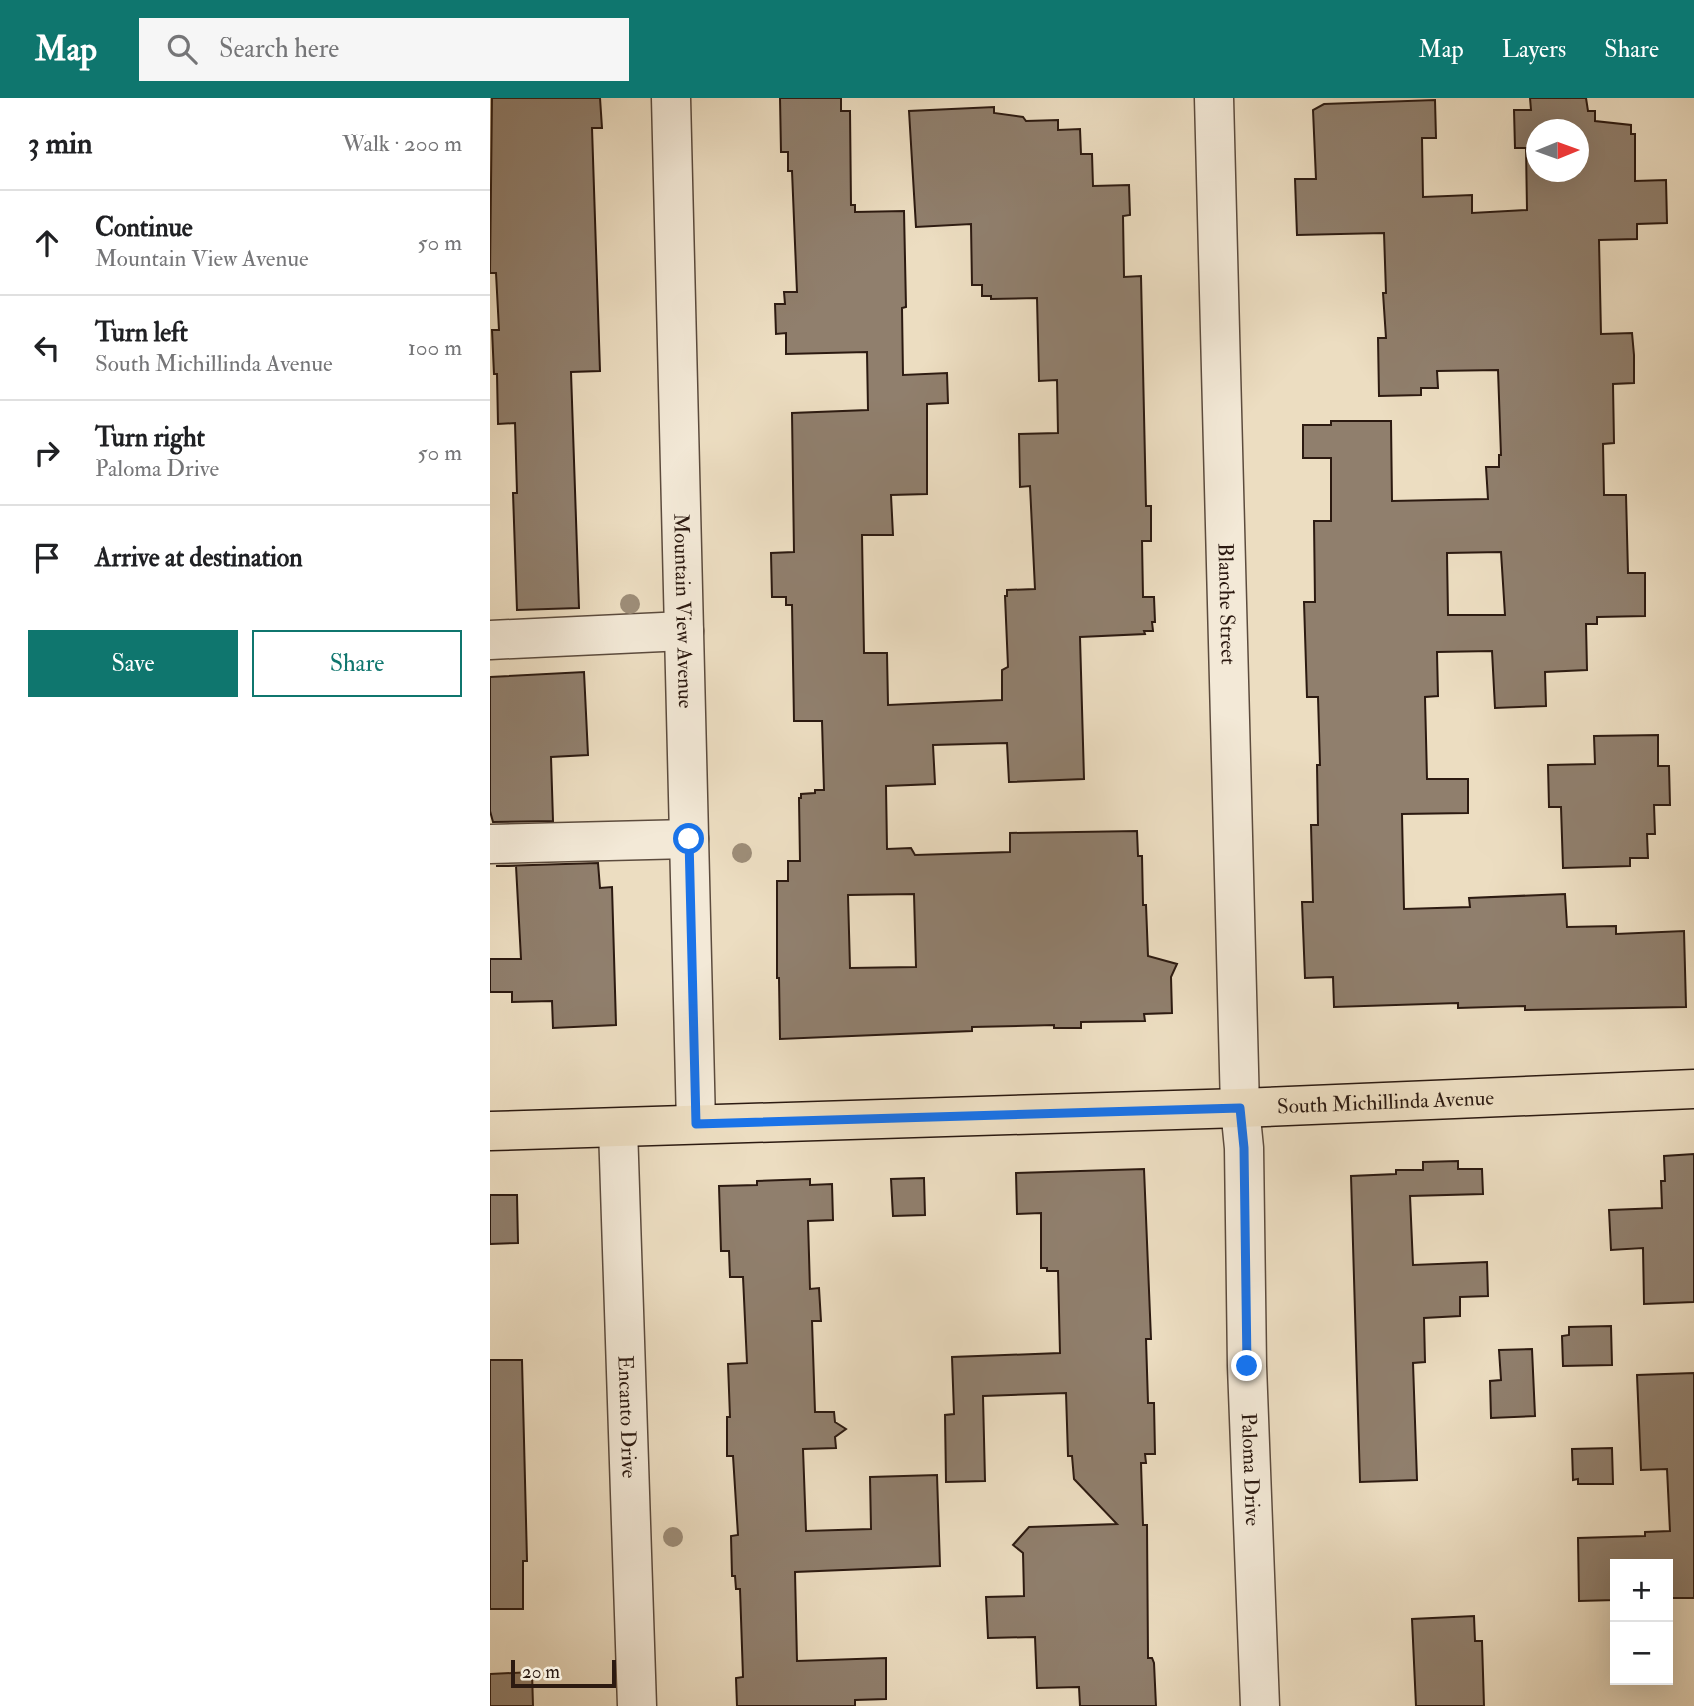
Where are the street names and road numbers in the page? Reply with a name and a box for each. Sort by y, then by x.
street label: Mountain View Avenue [667,513,699,709]
street label: Blanche Street [1211,543,1242,665]
street label: South Michillinda Avenue [1276,1084,1495,1120]
street label: Encanto Drive [611,1355,643,1479]
street label: Paloma Drive [1235,1412,1266,1527]

